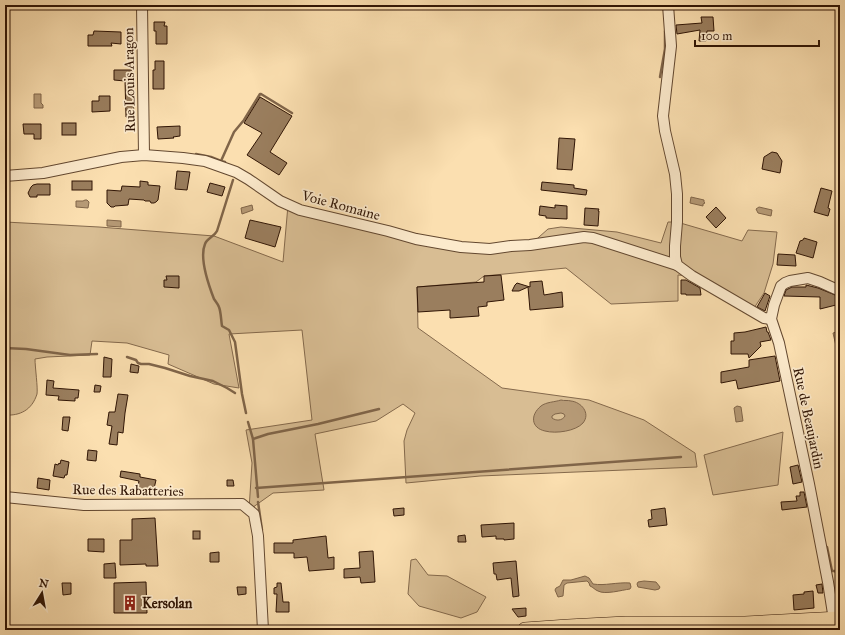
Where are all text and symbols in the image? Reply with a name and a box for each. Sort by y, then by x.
scale bar [695,22,819,48]
street label: Rue Louis Aragon [120,27,139,133]
text: 100 m [701,29,732,43]
street label: Voie Romaine [299,187,382,224]
street label: Rue de Beaujardin [789,366,828,471]
street label: Rue des Rabatteries [72,481,184,500]
north arrow [22,573,62,613]
text: N [38,576,50,591]
building icon: Kersolan [121,594,139,612]
place label: Kersolan [142,595,193,612]

